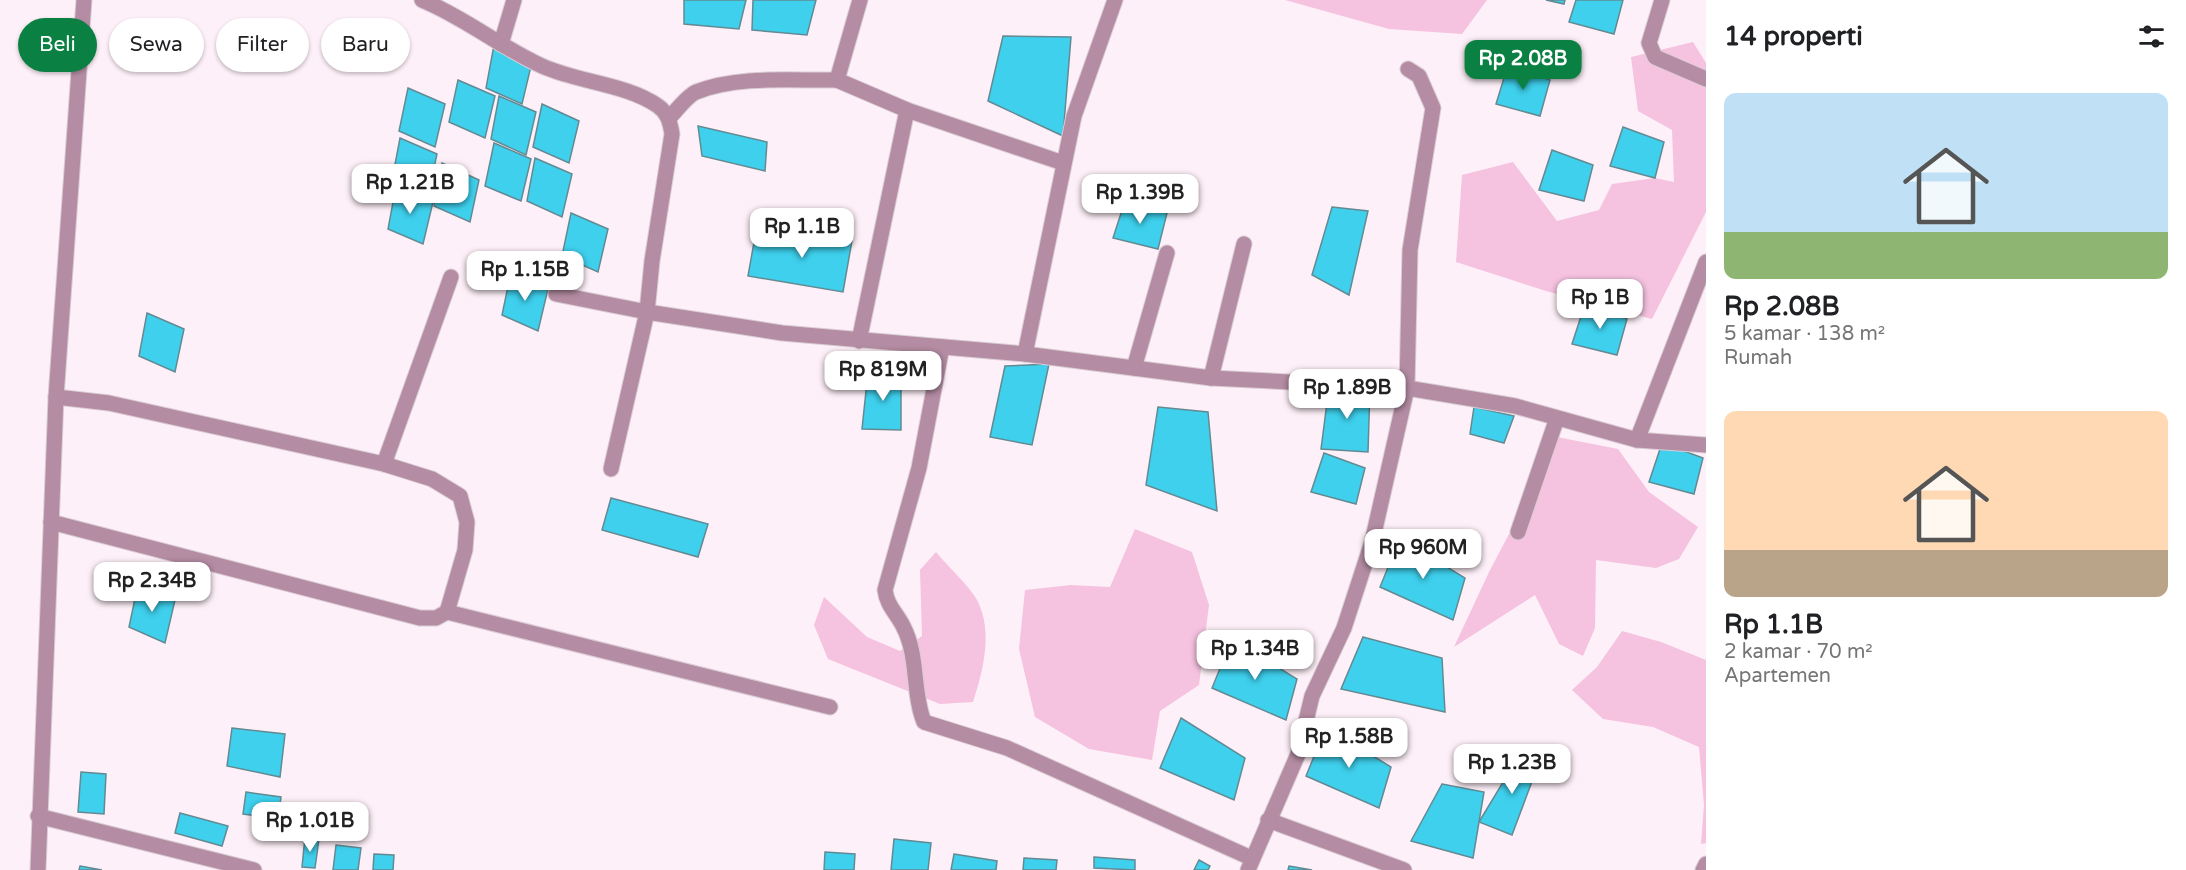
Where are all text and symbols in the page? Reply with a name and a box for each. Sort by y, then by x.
chip: Beli [18,18,97,72]
chip: Sewa [109,18,204,72]
chip: Filter [216,18,309,72]
chip: Baru [321,18,410,72]
icon: filters [2135,20,2168,53]
text: 14 properti [1724,21,1863,52]
pin: Rp 2.08B [1461,40,1585,91]
text: Rp 2.08B [1479,47,1567,71]
icon: home [1892,132,2000,240]
pin: Rp 1.21B [348,164,472,215]
text: Rp 1.21B [366,171,454,195]
pin: Rp 1.39B [1078,174,1202,225]
text: Rp 1.39B [1096,181,1184,205]
pin: Rp 1.1B [747,208,857,259]
text: Rp 1.1B [764,215,840,239]
pin: Rp 1.15B [463,251,587,302]
text: Rp 1.15B [481,258,569,282]
pin: Rp 1B [1558,279,1642,330]
text: Rp 1B [1571,286,1629,310]
text: Rp 2.08B [1724,291,1839,322]
text: 5 kamar · 138 m² [1724,322,1885,346]
text: Rumah [1724,346,1792,370]
pin: Rp 819M [828,351,938,402]
text: Rp 819M [838,358,928,382]
pin: Rp 1.89B [1285,369,1409,420]
text: Rp 1.89B [1303,376,1391,400]
icon: home [1892,450,2000,558]
pin: Rp 960M [1368,529,1478,580]
text: Rp 960M [1378,536,1468,560]
pin: Rp 2.34B [90,562,214,613]
text: Rp 2.34B [108,569,196,593]
text: Rp 1.1B [1724,609,1823,640]
pin: Rp 1.34B [1193,630,1317,681]
text: Rp 1.34B [1211,637,1299,661]
text: 2 kamar · 70 m² [1724,640,1873,664]
text: Apartemen [1724,664,1831,688]
pin: Rp 1.58B [1287,718,1411,769]
text: Rp 1.58B [1305,725,1393,749]
pin: Rp 1.23B [1450,744,1574,795]
text: Rp 1.23B [1468,751,1556,775]
pin: Rp 1.01B [248,802,372,853]
text: Rp 1.01B [266,809,354,833]

